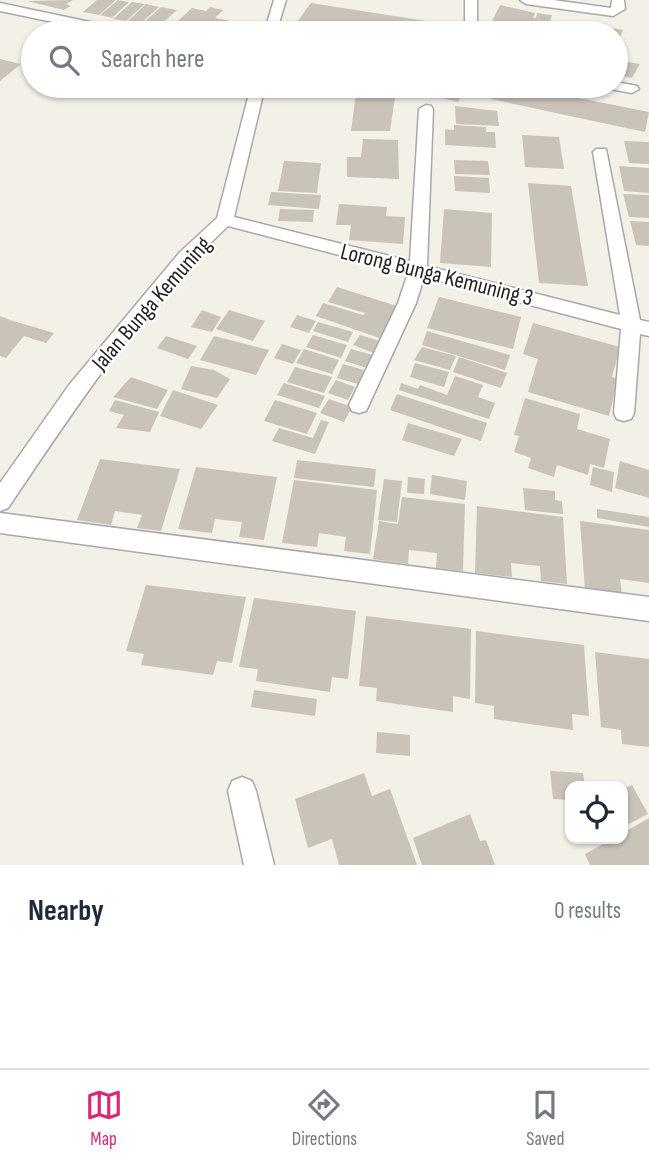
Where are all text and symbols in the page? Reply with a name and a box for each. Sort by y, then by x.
search box [21,21,628,98]
icon: search [45,41,83,79]
text: Search here [101,44,204,75]
street label: Jalan Bunga Kemuning [85,231,217,377]
street label: Lorong Bunga Kemuning 3 [338,238,536,312]
map controls [565,781,628,844]
button: locate [565,781,628,844]
text: Nearby [28,893,104,929]
text: 0 results [554,897,621,925]
tab: Map [85,1086,123,1151]
tab: Directions [292,1086,357,1151]
tab: Saved [526,1086,564,1151]

